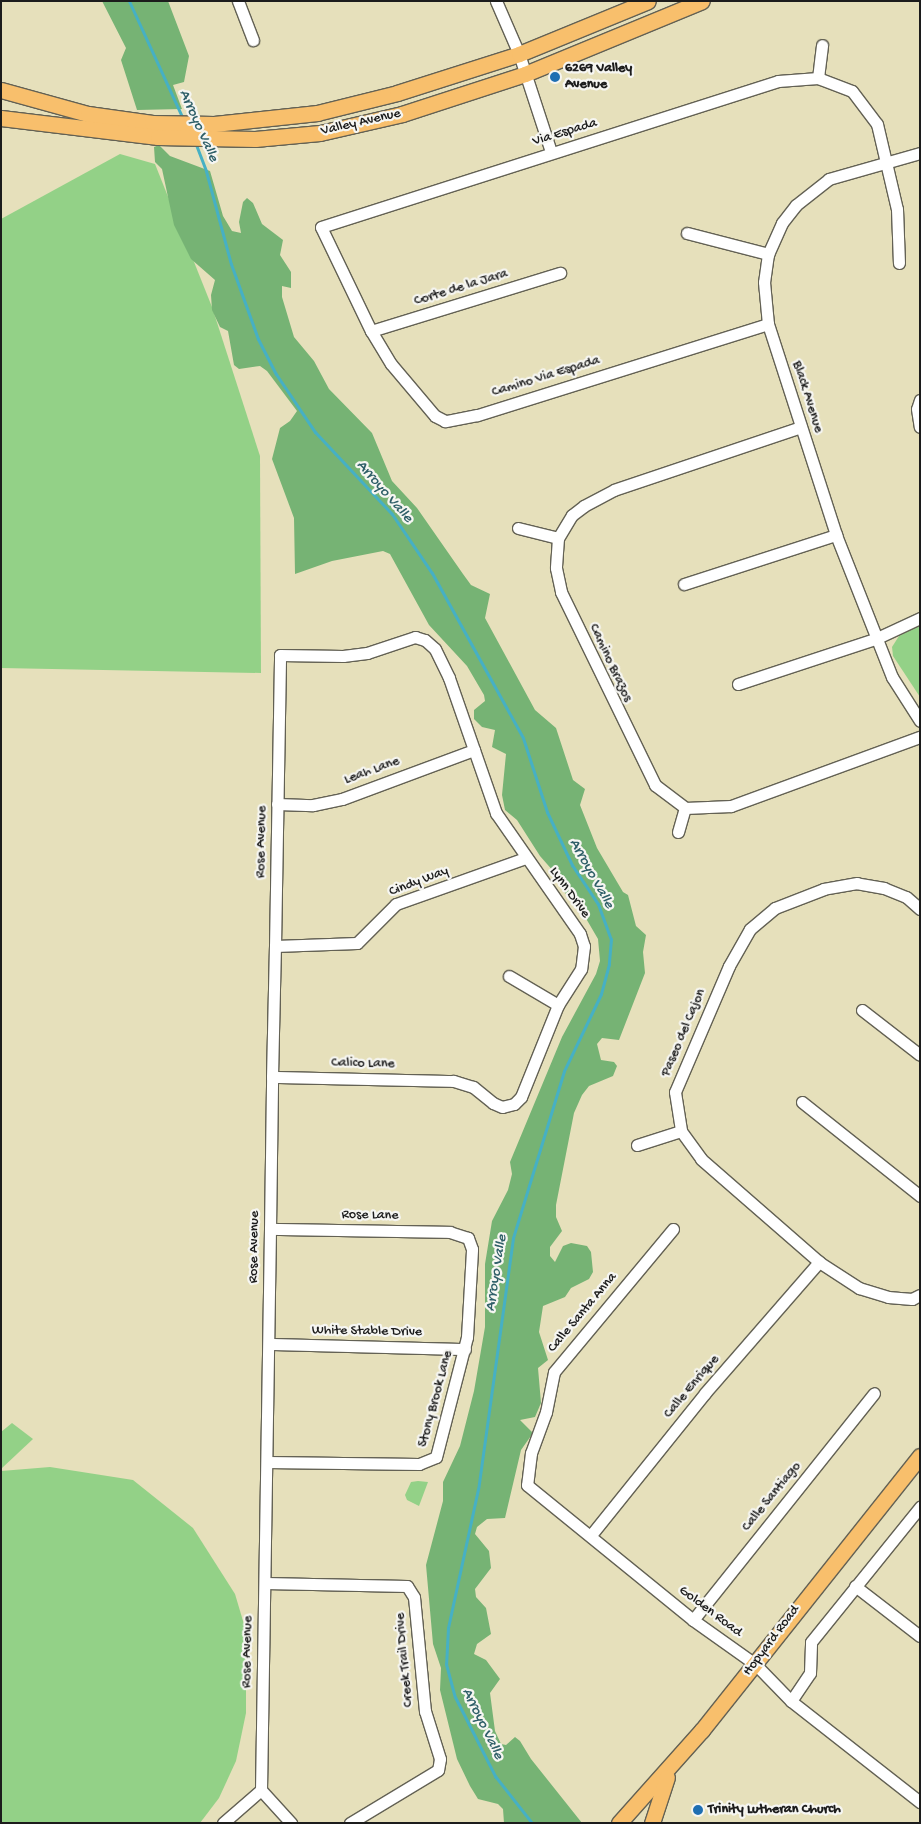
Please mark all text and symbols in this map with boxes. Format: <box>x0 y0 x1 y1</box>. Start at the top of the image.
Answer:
place label: 6269 Valley Avenue <box>565 61 632 94</box>
marker: 6269 Valley Avenue <box>549 71 561 83</box>
water label: Arroyo Valle <box>174 87 222 165</box>
street label: Valley Avenue <box>320 106 402 140</box>
street label: Via Espada <box>531 115 599 151</box>
street label: Corte de la Jara <box>412 266 510 310</box>
street label: Camino Via Espada <box>490 353 602 401</box>
street label: Black Avenue <box>788 359 826 435</box>
water label: Arroyo Valle <box>352 457 416 527</box>
street label: Camino Brazos <box>585 621 635 705</box>
street label: Leah Lane <box>342 753 402 789</box>
street label: Rose Avenue <box>253 806 271 878</box>
water label: Arroyo Valle <box>564 836 618 912</box>
street label: Cindy Way <box>387 863 451 901</box>
street label: Lynn Drive <box>545 864 593 922</box>
street label: Paseo del Cajon <box>658 987 710 1079</box>
street label: Calico Lane <box>331 1055 395 1073</box>
street label: Rose Lane <box>341 1207 399 1225</box>
street label: Rose Avenue <box>246 1211 264 1283</box>
water label: Arroyo Valle <box>482 1234 512 1312</box>
street label: Calle Santa Anna <box>545 1270 621 1356</box>
street label: White Stable Drive <box>312 1323 422 1341</box>
street label: Stony Brook Lane <box>415 1349 457 1449</box>
street label: Calle Enrique <box>661 1352 723 1422</box>
street label: Calle Santiago <box>739 1459 805 1535</box>
street label: Golden Road <box>675 1583 745 1641</box>
street label: Hopyard Road <box>740 1602 804 1680</box>
street label: Creek Trail Drive <box>393 1612 417 1708</box>
street label: Rose Avenue <box>239 1616 257 1688</box>
water label: Arroyo Valle <box>457 1685 507 1763</box>
place label: Trinity Lutheran Church <box>708 1802 841 1818</box>
marker: Trinity Lutheran Church <box>692 1804 704 1816</box>

